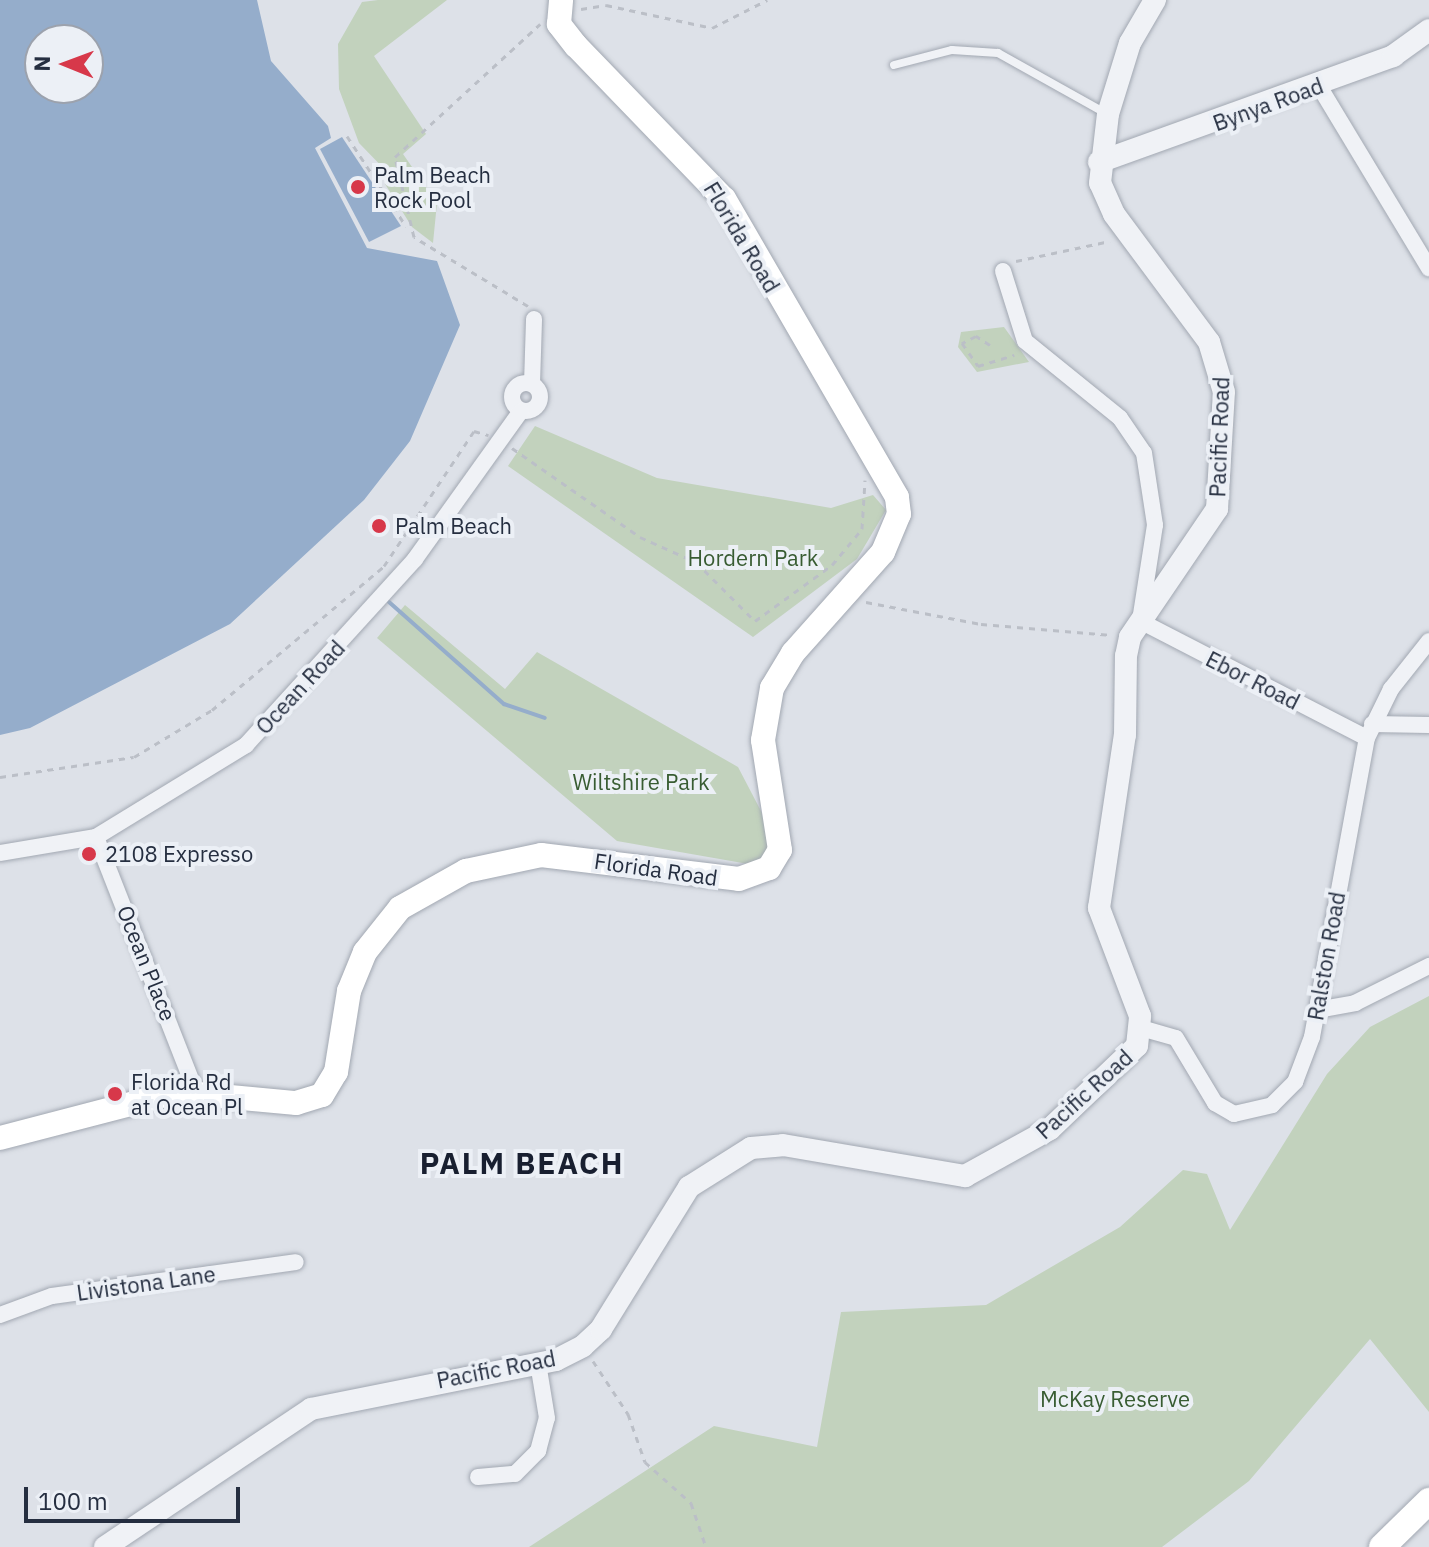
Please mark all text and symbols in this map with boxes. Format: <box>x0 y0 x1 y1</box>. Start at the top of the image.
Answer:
north arrow <box>24 24 104 104</box>
text: N <box>27 55 56 72</box>
street label: Bynya Road <box>1209 72 1327 136</box>
place label: Palm Beach Rock Pool <box>374 161 491 212</box>
street label: Florida Road <box>699 177 785 297</box>
marker: Palm Beach Rock Pool <box>349 178 367 196</box>
street label: Pacific Road <box>1204 376 1234 498</box>
place label: Palm Beach <box>395 513 512 539</box>
marker: Palm Beach <box>370 517 388 535</box>
park label: Hordern Park <box>688 545 818 571</box>
street label: Ocean Road <box>250 635 350 739</box>
street label: Ebor Road <box>1202 645 1304 715</box>
park label: Wiltshire Park <box>572 769 710 795</box>
place label: 2108 Expresso <box>105 841 253 867</box>
marker: 2108 Expresso <box>80 845 98 863</box>
street label: Florida Road <box>593 847 719 891</box>
street label: Ralston Road <box>1302 890 1350 1022</box>
street label: Ocean Place <box>112 901 182 1025</box>
street label: Pacific Road <box>1030 1044 1138 1144</box>
place label: Florida Rd at Ocean Pl <box>131 1068 243 1120</box>
marker: Florida Rd at Ocean Pl <box>106 1085 124 1103</box>
district label: PALM BEACH <box>420 1145 624 1181</box>
street label: Livistona Lane <box>75 1260 217 1306</box>
street label: Pacific Road <box>434 1345 558 1393</box>
park label: McKay Reserve <box>1040 1386 1190 1412</box>
scale bar <box>28 1471 244 1521</box>
text: 100 m <box>38 1485 108 1517</box>

